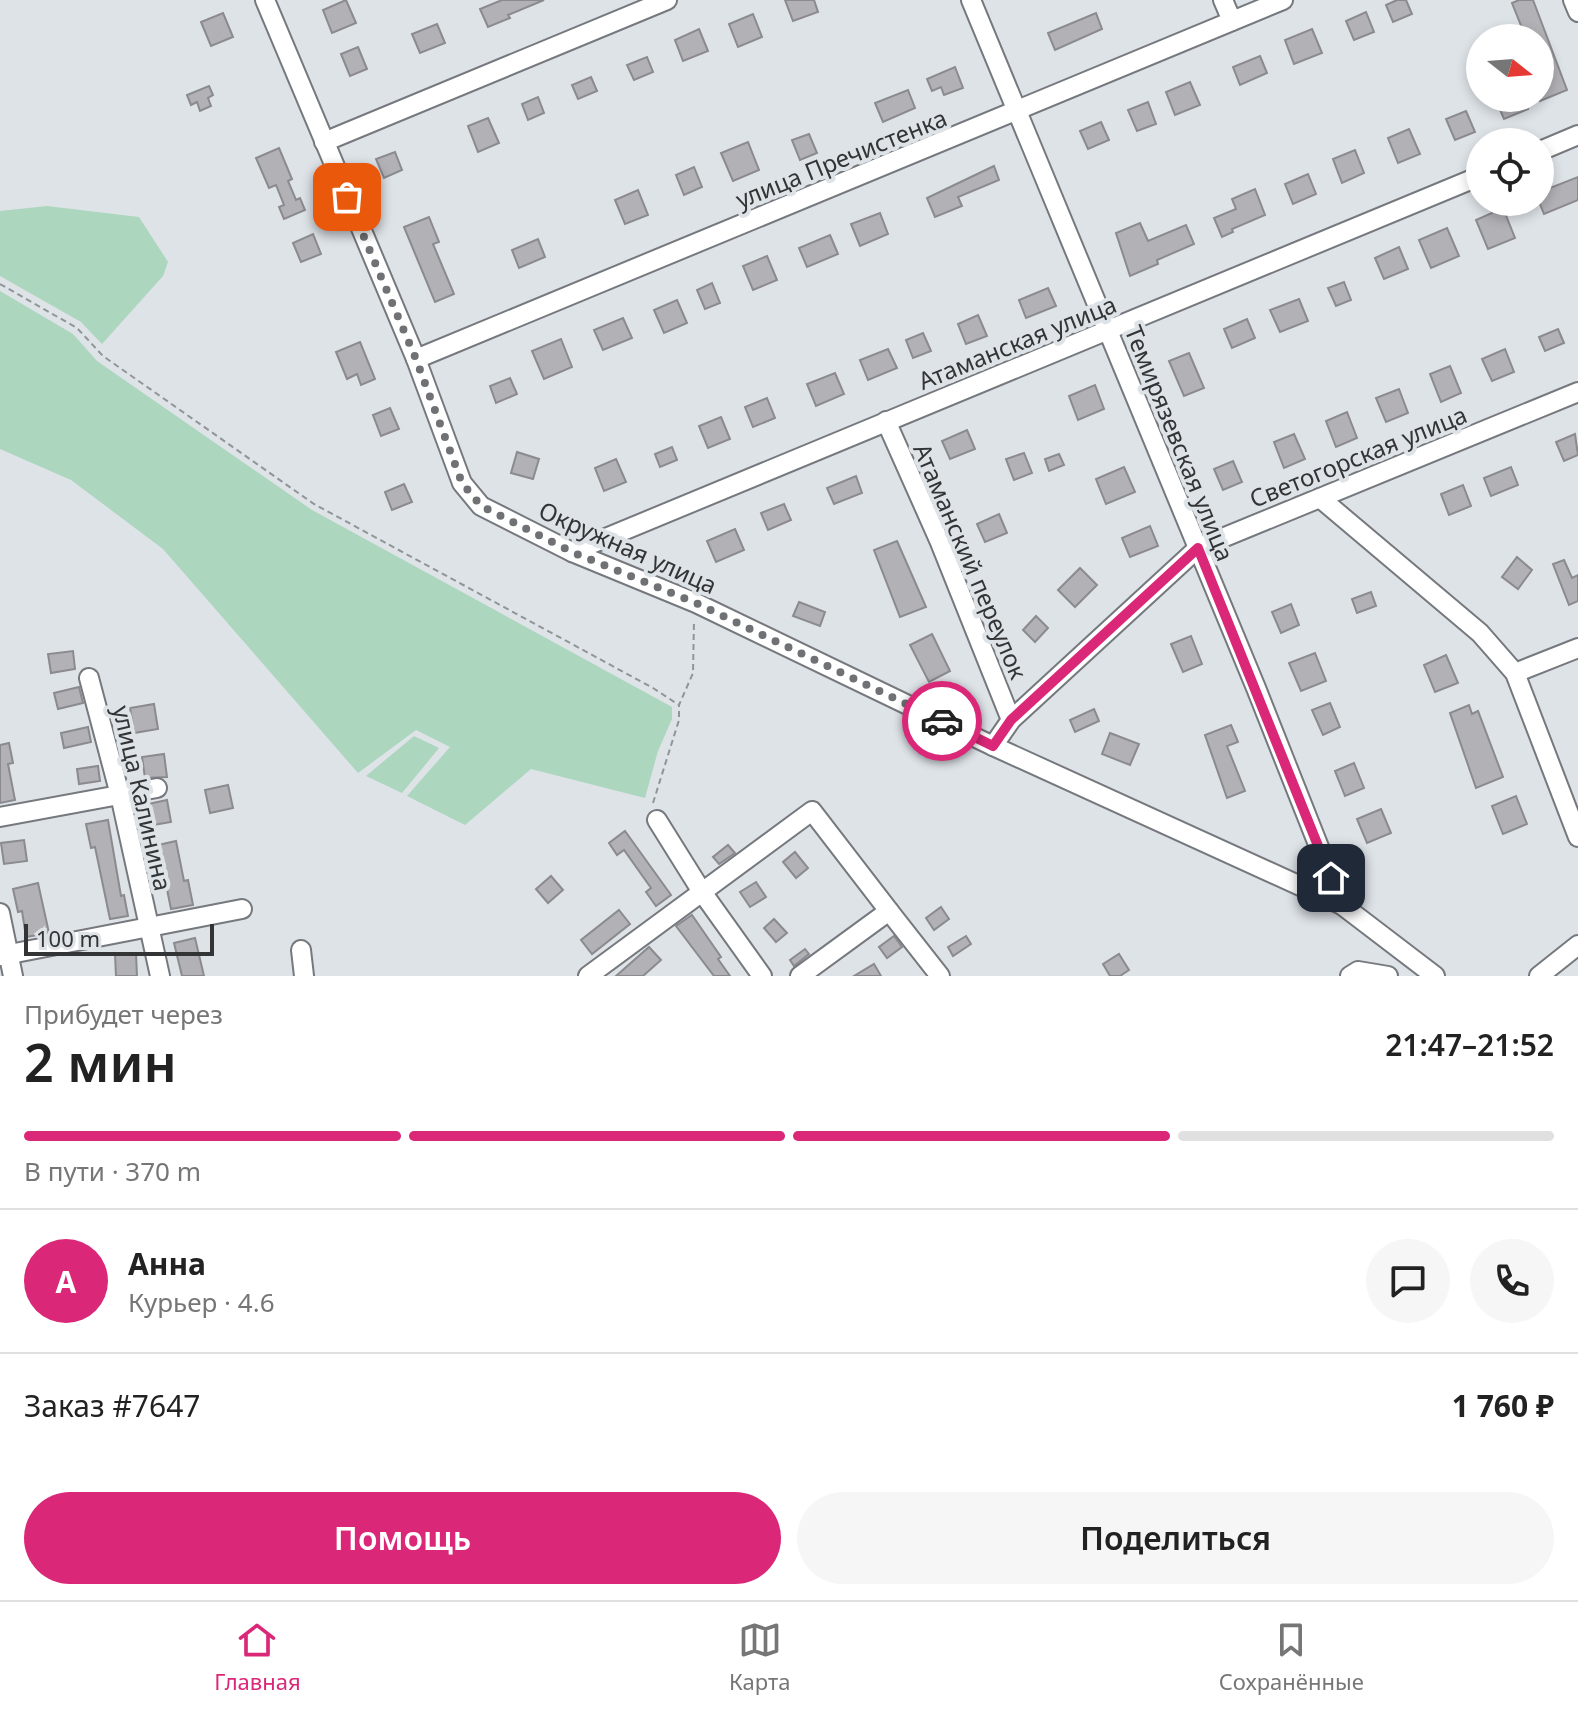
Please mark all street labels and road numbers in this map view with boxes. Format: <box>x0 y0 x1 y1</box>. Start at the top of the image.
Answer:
street label: улица Пречистенка <box>731 101 951 215</box>
street label: Атаманская улица <box>913 287 1121 397</box>
street label: Темирязевская улица <box>1118 320 1242 566</box>
street label: Светогорская улица <box>1244 397 1472 515</box>
street label: Атаманский переулок <box>906 438 1036 684</box>
street label: Окружная улица <box>534 493 722 601</box>
street label: улица Калинина <box>106 702 180 894</box>

